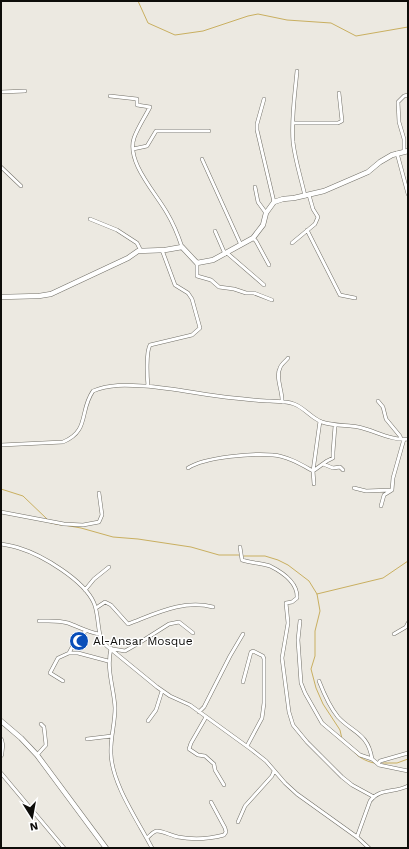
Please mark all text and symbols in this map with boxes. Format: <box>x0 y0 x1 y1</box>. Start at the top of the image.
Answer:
mosque icon: Al-Ansar Mosque <box>68 630 90 652</box>
place label: Al-Ansar Mosque <box>93 634 193 648</box>
north arrow <box>12 797 52 837</box>
text: N <box>29 819 39 833</box>

